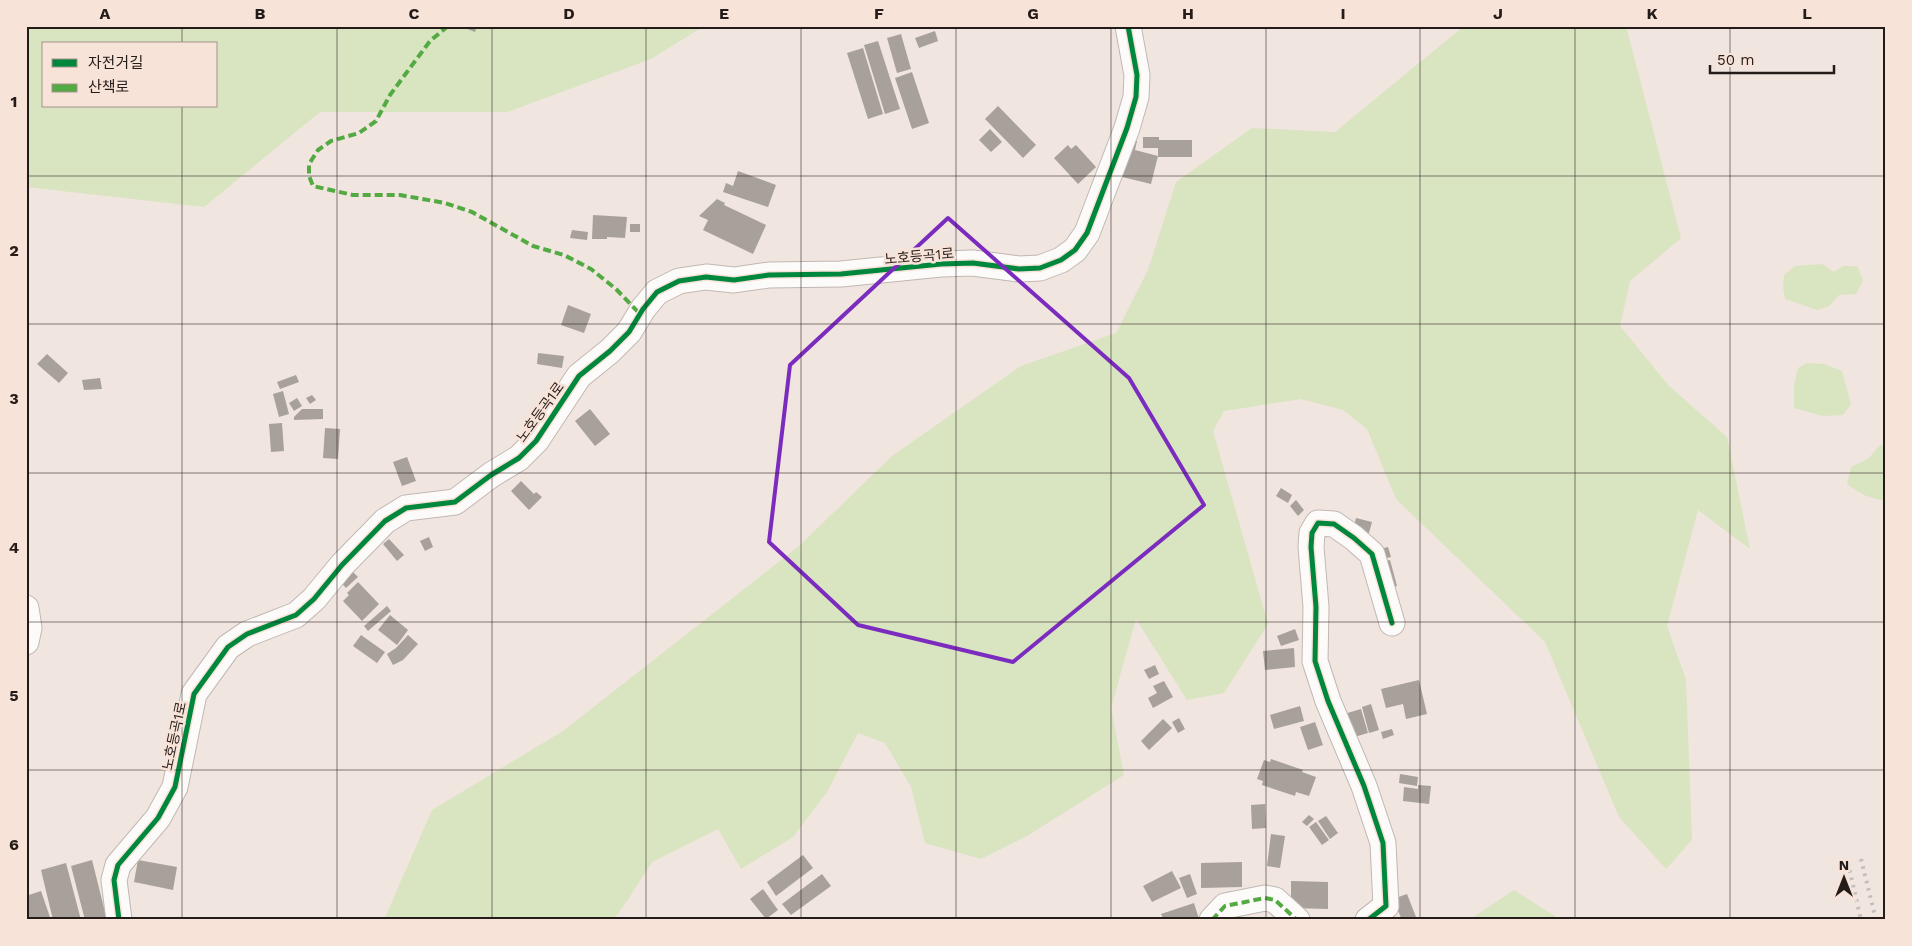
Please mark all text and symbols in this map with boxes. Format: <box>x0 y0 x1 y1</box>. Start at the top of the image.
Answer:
text: A <box>100 4 111 23</box>
text: B <box>255 4 266 23</box>
text: C <box>409 4 420 23</box>
text: D <box>563 4 575 23</box>
text: E <box>719 4 729 23</box>
text: F <box>874 4 884 23</box>
text: G <box>1027 4 1039 23</box>
text: H <box>1182 4 1194 23</box>
text: I <box>1340 4 1346 23</box>
text: J <box>1493 4 1503 23</box>
text: K <box>1646 4 1658 23</box>
text: L <box>1802 4 1812 23</box>
legend <box>42 42 218 108</box>
scale bar <box>1710 42 1833 74</box>
text: 50 m <box>1717 51 1754 69</box>
text: 자전거길 <box>88 54 143 72</box>
text: 산책로 <box>88 78 129 96</box>
text: 1 <box>11 92 17 111</box>
text: 2 <box>9 241 19 260</box>
street label: 노호등곡1로 <box>883 245 955 267</box>
street label: 노호등곡1로 <box>513 379 567 445</box>
text: 3 <box>9 389 19 408</box>
text: 4 <box>9 538 19 557</box>
text: 5 <box>9 686 19 705</box>
street label: 노호등곡1로 <box>159 700 189 772</box>
text: 6 <box>9 835 19 854</box>
north arrow <box>1820 854 1870 904</box>
text: N <box>1839 857 1849 873</box>

